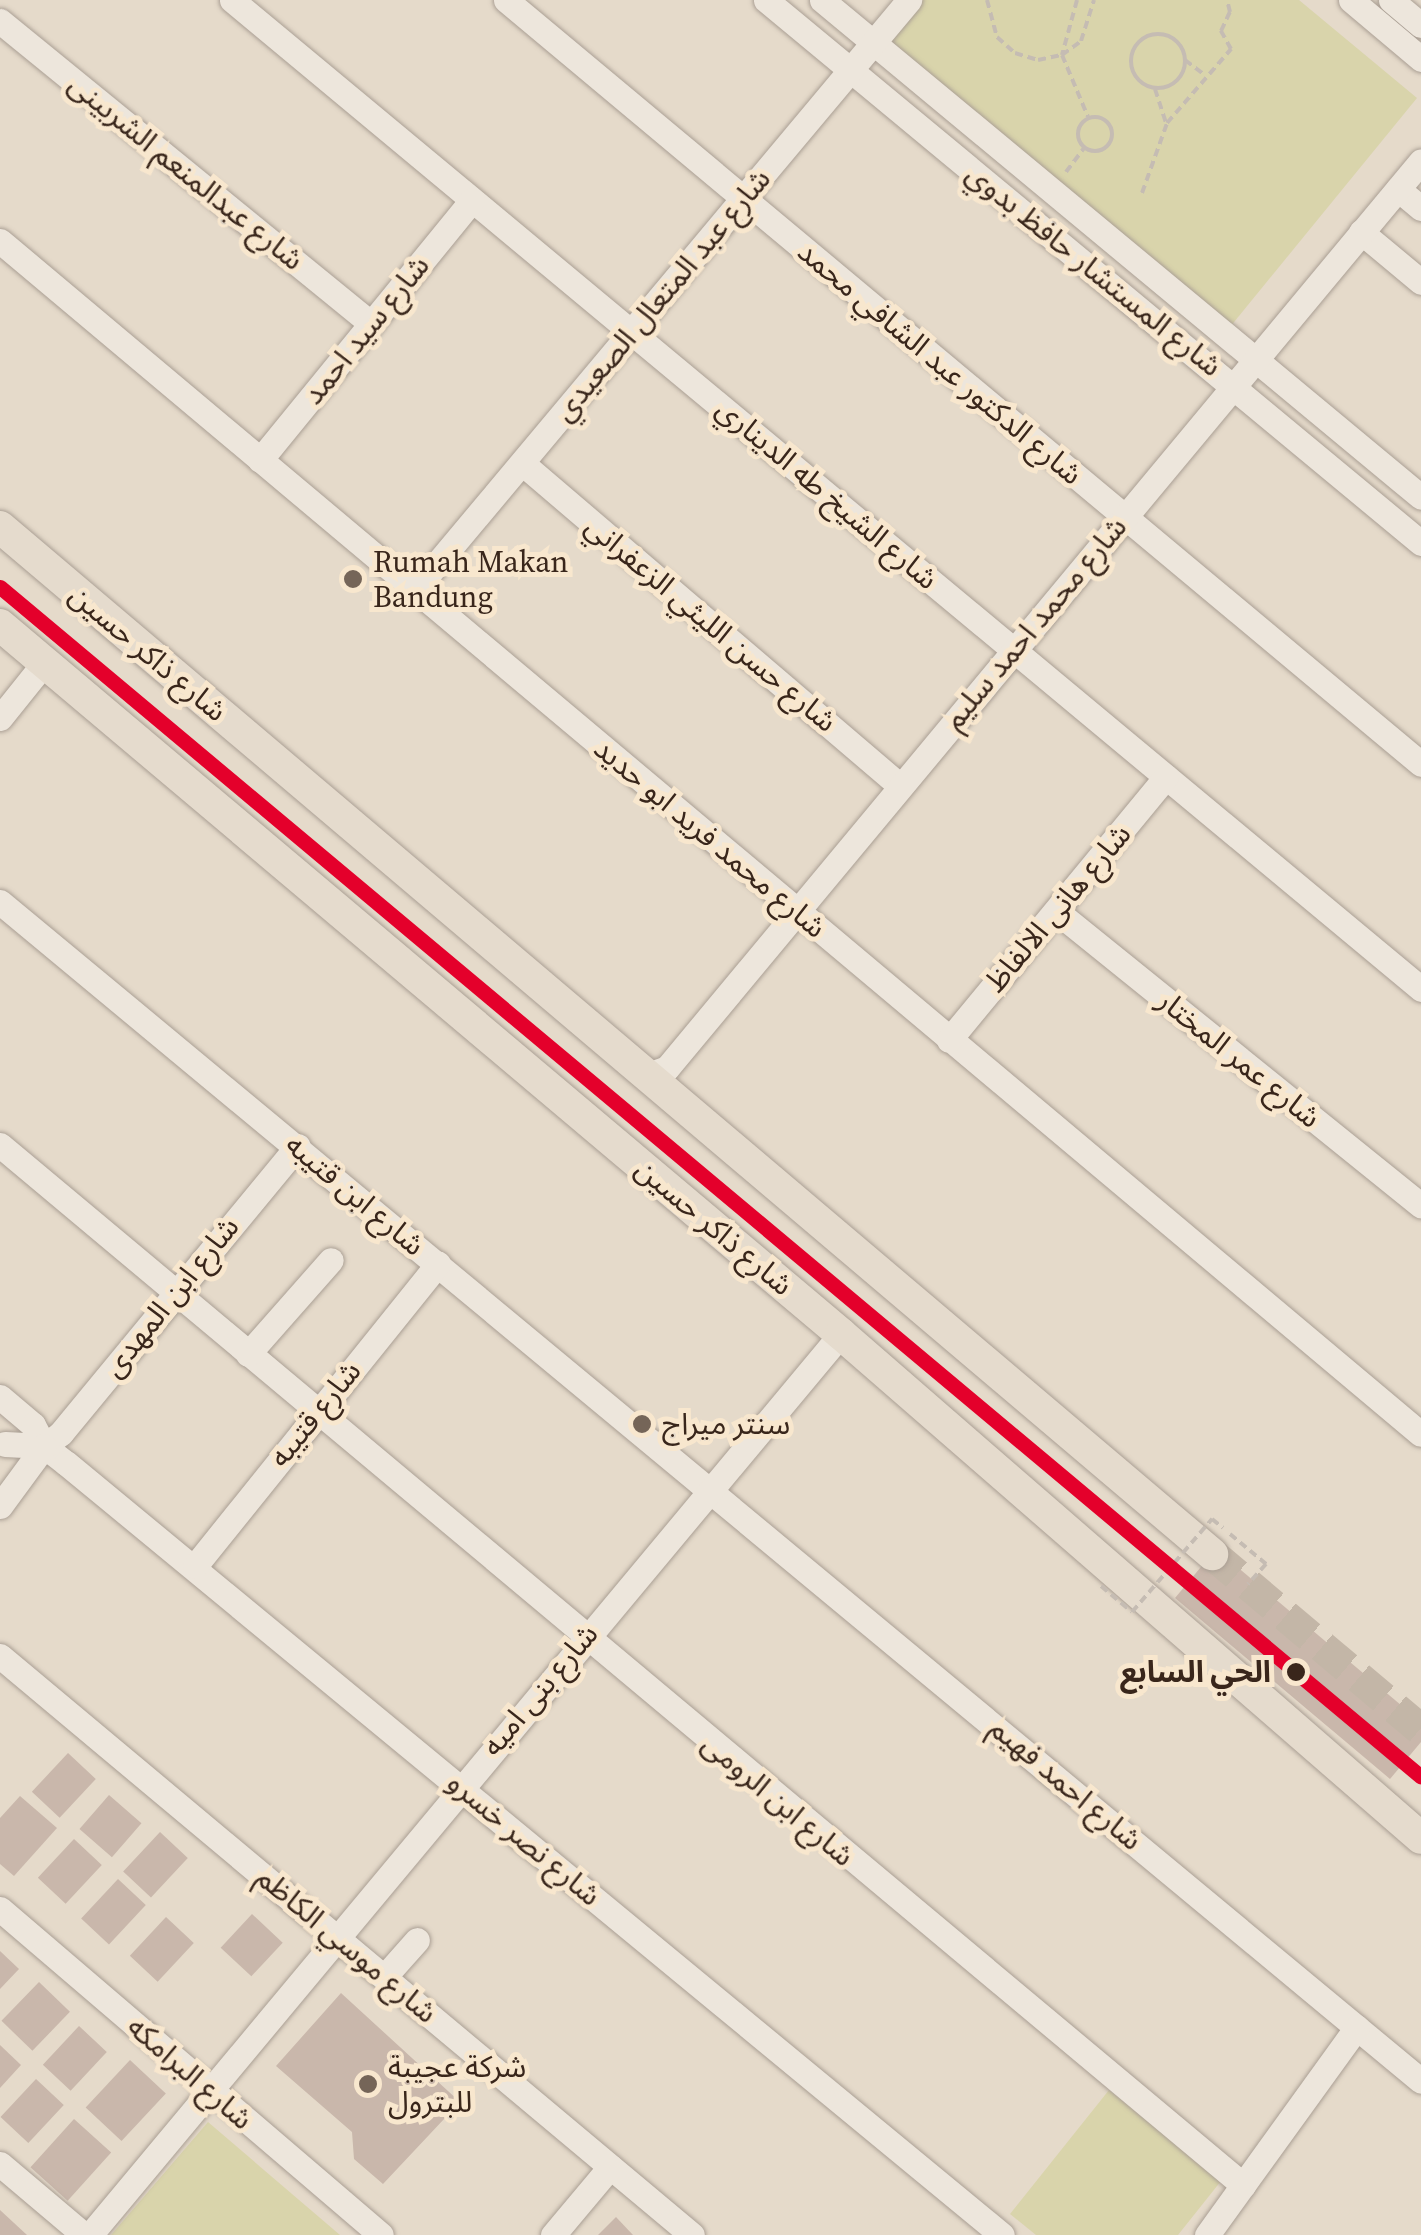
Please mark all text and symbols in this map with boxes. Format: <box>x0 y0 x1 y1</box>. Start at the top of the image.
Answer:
street label: شارع عبدالمنعم الشربينى <box>61 66 311 278</box>
street label: شارع المستشار حافظ بدوي <box>959 156 1229 384</box>
street label: شارع عبد المتعال الصعيدي <box>546 161 778 429</box>
street label: شارع الدكتور عبد الشافي محمد <box>790 233 1090 493</box>
street label: شارع سيد احمد <box>295 248 437 412</box>
street label: شارع الشيخ طه الديناري <box>709 391 945 597</box>
street label: شارع حسن الليثي الزعفراني <box>578 508 844 740</box>
street label: شارع محمد احمد سليم <box>936 509 1134 737</box>
place label: Rumah Makan Bandung <box>373 544 568 614</box>
marker: Rumah Makan Bandung <box>342 568 364 590</box>
street label: شارع ذاكر حسين <box>62 577 234 729</box>
street label: شارع محمد فريد ابو حديد <box>587 730 833 946</box>
street label: شارع هانى الالفاظ <box>977 817 1139 999</box>
street label: شارع عمر المختار <box>1150 982 1328 1136</box>
street label: شارع ابن قتيبه <box>278 1127 432 1263</box>
street label: شارع ذاكر حسين <box>628 1151 800 1303</box>
street label: شارع ابن المهدى <box>95 1210 247 1384</box>
street label: شارع قتيبه <box>261 1354 369 1474</box>
place label: سنتر ميراج <box>662 1406 790 1442</box>
marker: سنتر ميراج <box>631 1413 653 1435</box>
street label: شارع بنى اميه <box>474 1617 606 1763</box>
place label: الحي السابع <box>1120 1654 1271 1690</box>
marker: الحي السابع <box>1280 1656 1312 1688</box>
street label: شارع احمد فهيم <box>983 1710 1149 1858</box>
street label: شارع ابن الرومى <box>695 1726 861 1874</box>
street label: شارع نصر خسرو <box>440 1764 608 1914</box>
street label: شارع موسي الكاظم <box>250 1859 444 2031</box>
street label: شارع البرامكه <box>120 2009 260 2137</box>
place label: شركة عجيبة للبترول <box>388 2049 526 2120</box>
marker: شركة عجيبة للبترول <box>357 2073 379 2095</box>

